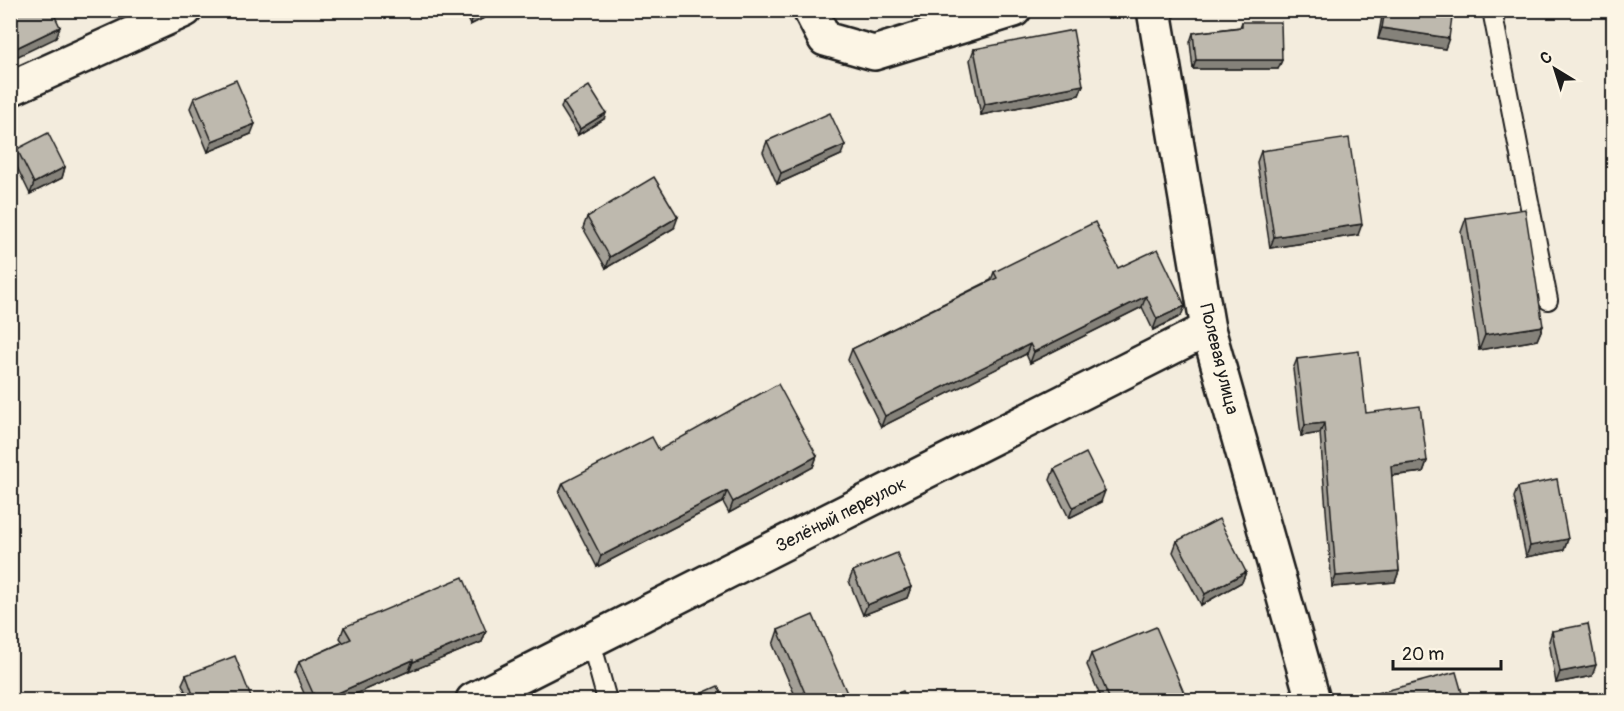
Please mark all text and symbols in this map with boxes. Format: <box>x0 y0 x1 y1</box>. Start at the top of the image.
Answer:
north arrow <box>1525 39 1585 99</box>
text: С <box>1536 47 1557 69</box>
street label: Полевая улица <box>1194 301 1244 417</box>
street label: Зелёный переулок <box>772 472 910 558</box>
scale bar <box>1393 633 1501 671</box>
text: 20 m <box>1402 643 1444 666</box>

